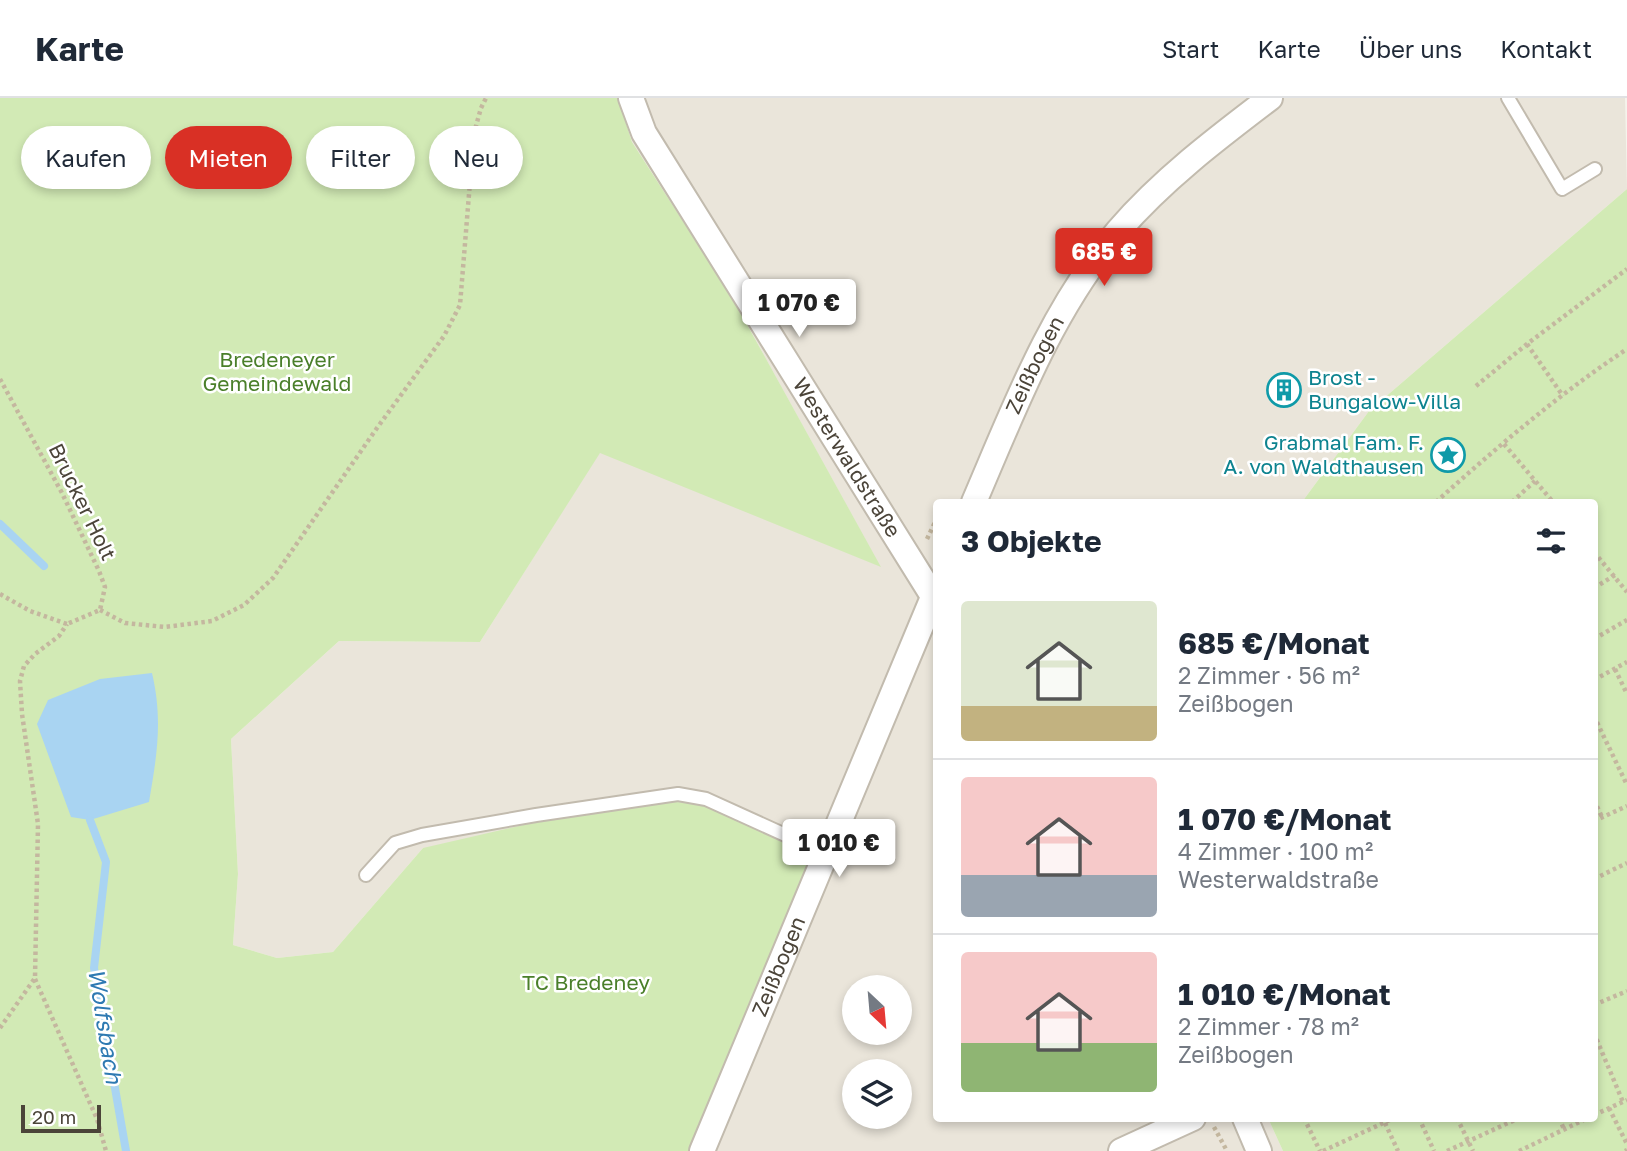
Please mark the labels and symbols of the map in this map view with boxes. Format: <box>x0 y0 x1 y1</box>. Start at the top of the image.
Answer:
pin: 685 € <box>1055 228 1153 288</box>
pin: 1 070 € <box>734 280 864 339</box>
street label: Zeißbogen <box>999 311 1069 418</box>
park label: Bredeneyer Gemeindewald <box>202 346 352 396</box>
place label: Brost - Bungalow-Villa <box>1308 364 1461 414</box>
building icon: Brost - Bungalow-Villa <box>1265 371 1303 409</box>
street label: Westerwaldstraße <box>788 372 907 542</box>
place label: Grabmal Fam. F. A. von Waldthausen <box>1223 429 1424 479</box>
place icon: Grabmal Fam. F. A. von Waldthausen <box>1429 436 1467 474</box>
street label: Brucker Holt <box>43 439 122 564</box>
pin: 1 010 € <box>774 820 904 879</box>
street label: Zeißbogen <box>746 912 810 1020</box>
water label: Wolfsbach <box>83 966 129 1086</box>
park label: TC Bredeney <box>522 969 650 995</box>
north arrow <box>842 975 912 1045</box>
scale bar <box>21 1102 102 1134</box>

